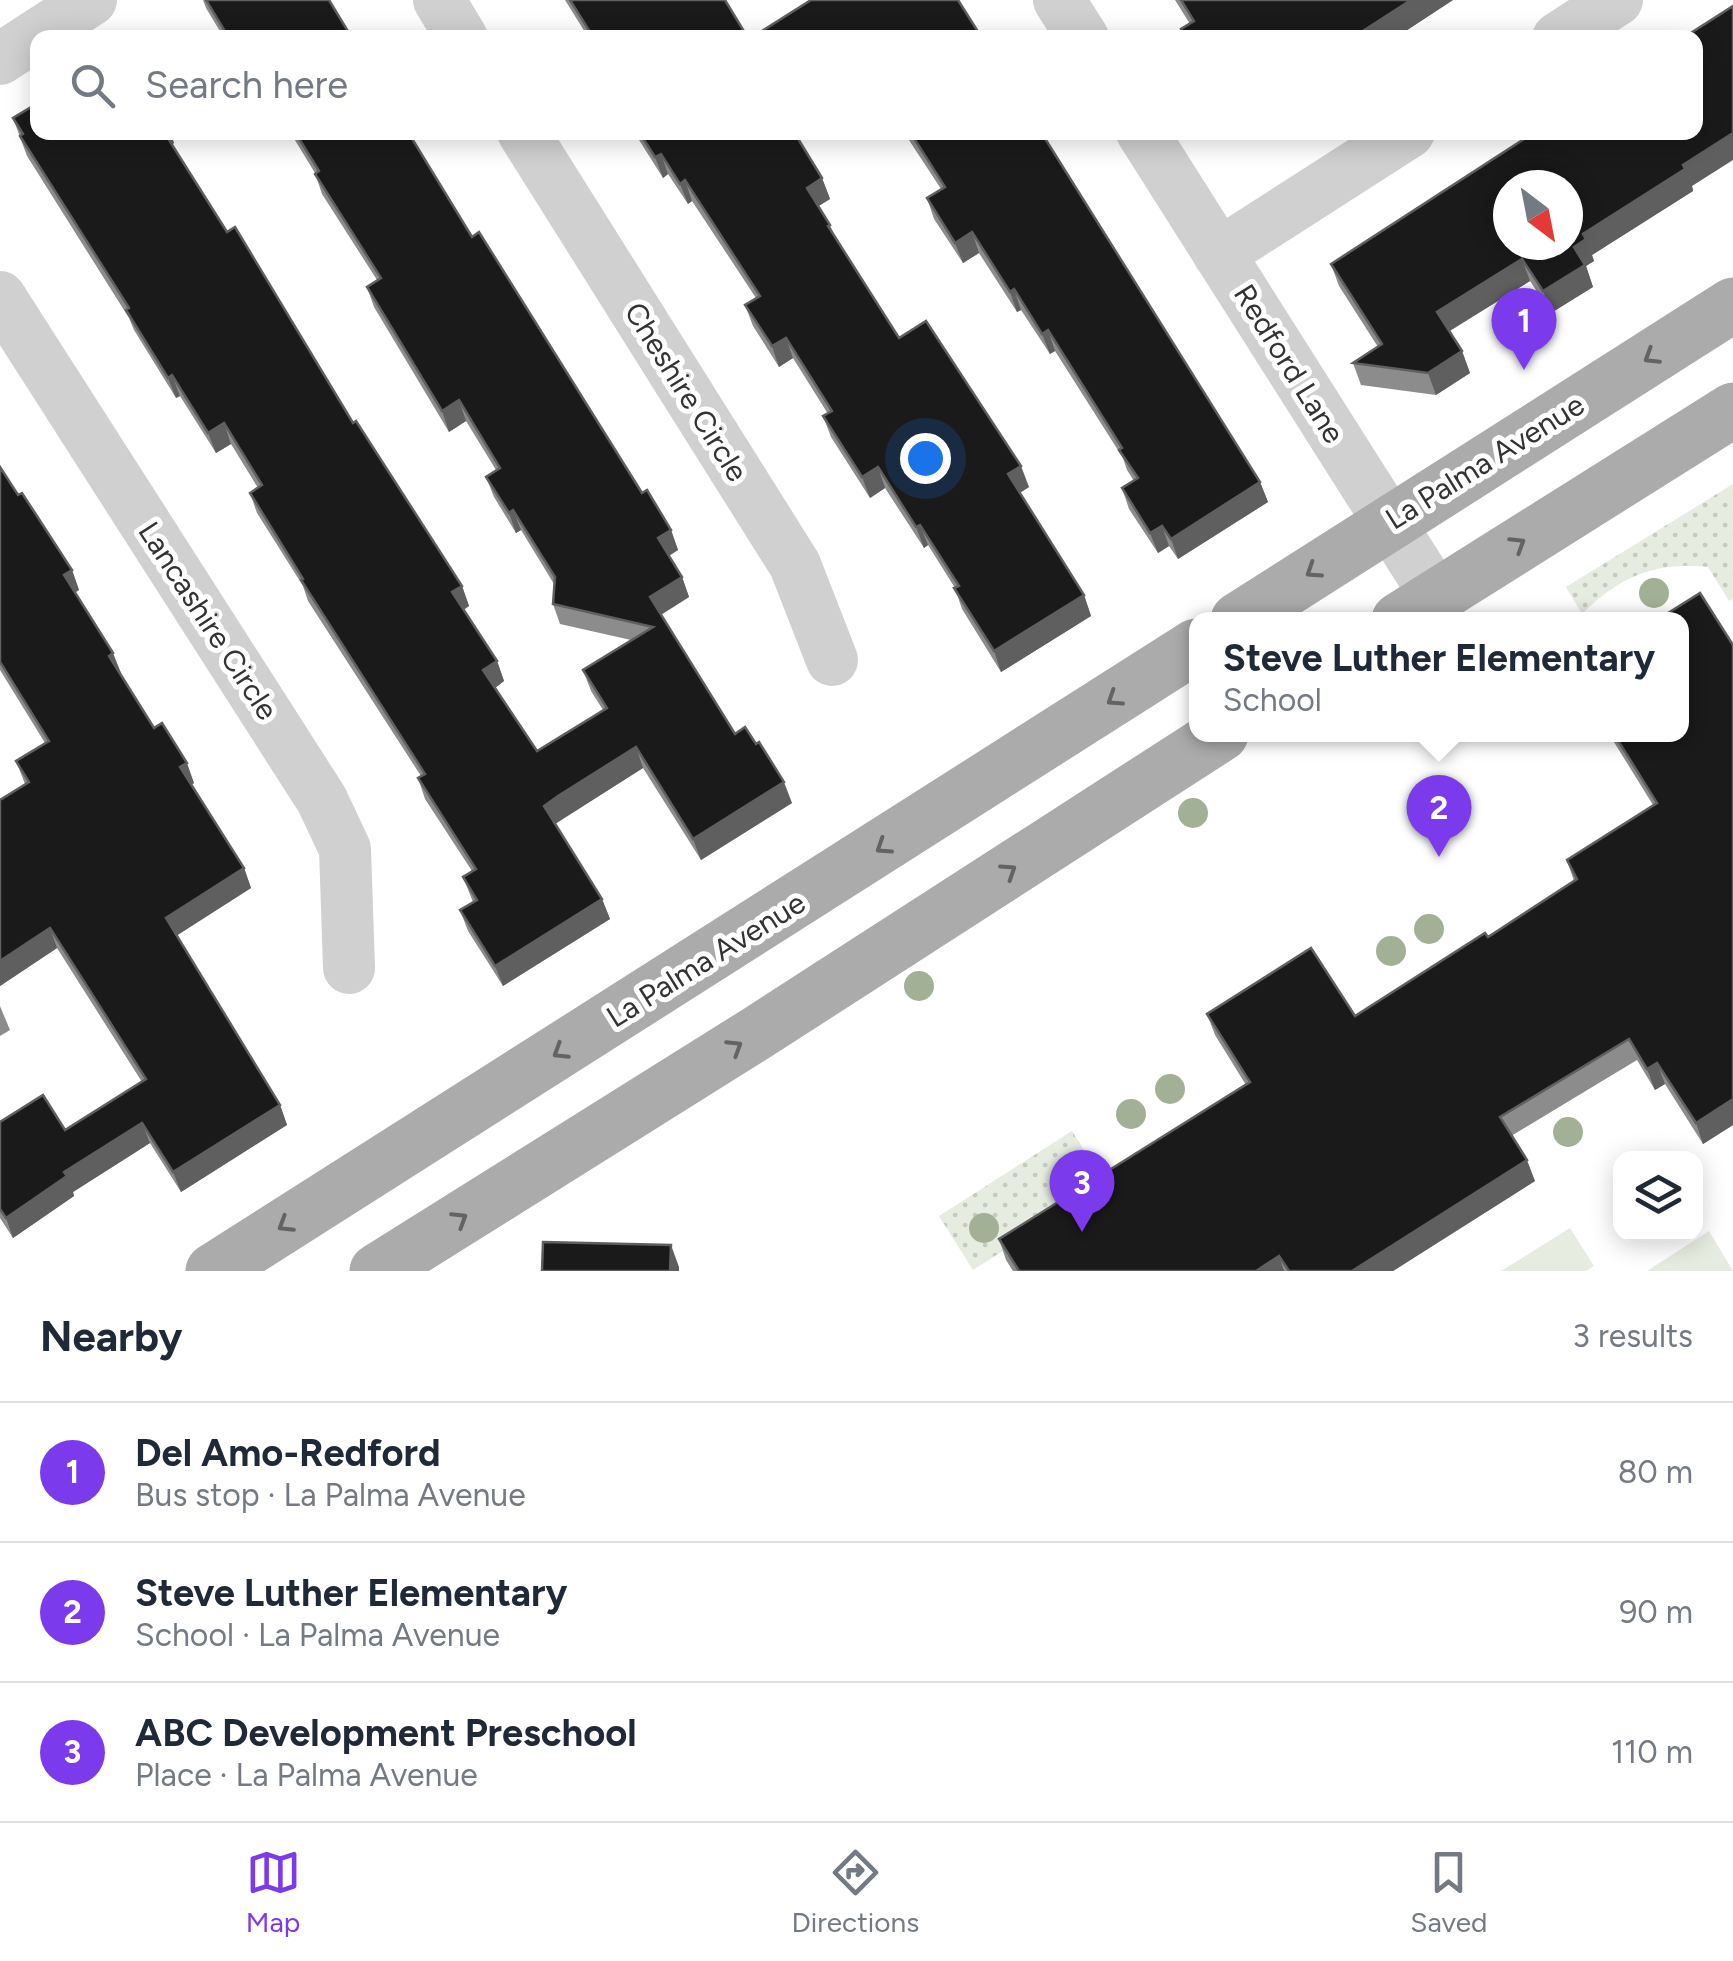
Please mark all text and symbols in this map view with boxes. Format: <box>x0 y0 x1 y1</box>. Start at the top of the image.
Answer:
search box <box>30 30 1703 140</box>
icon: search <box>65 58 120 113</box>
text: Search here <box>145 62 348 108</box>
north arrow <box>1493 170 1583 260</box>
street label: Redford Lane <box>1226 277 1353 450</box>
pin: 1 <box>1492 288 1556 370</box>
street label: Cheshire Circle <box>617 295 756 488</box>
one-way arrow <box>1643 344 1661 363</box>
street label: La Palma Avenue <box>1379 386 1591 537</box>
your location <box>900 433 951 484</box>
street label: Lancashire Circle <box>131 515 286 727</box>
one-way arrow <box>1508 538 1526 557</box>
one-way arrow <box>1306 559 1324 578</box>
popup <box>1189 612 1689 742</box>
text: Steve Luther Elementary <box>1223 635 1655 681</box>
text: School <box>1223 681 1322 719</box>
one-way arrow <box>1107 686 1125 705</box>
pin: 2 <box>1406 774 1472 857</box>
one-way arrow <box>875 834 893 853</box>
one-way arrow <box>998 864 1016 883</box>
street label: La Palma Avenue <box>600 884 812 1035</box>
one-way arrow <box>553 1039 571 1058</box>
one-way arrow <box>725 1040 743 1059</box>
pin: 3 <box>1050 1150 1114 1232</box>
map controls <box>1613 1151 1703 1241</box>
button: layers <box>1613 1151 1703 1241</box>
one-way arrow <box>278 1213 296 1232</box>
one-way arrow <box>449 1213 467 1232</box>
text: Nearby <box>40 1311 182 1362</box>
text: 3 results <box>1573 1317 1693 1355</box>
text: Del Amo-Redford <box>135 1430 441 1476</box>
text: 1 <box>66 1453 79 1491</box>
text: 80 m <box>1618 1453 1693 1491</box>
text: Bus stop · La Palma Avenue <box>135 1476 526 1514</box>
text: Steve Luther Elementary <box>135 1570 567 1616</box>
text: 2 <box>63 1593 82 1631</box>
text: 90 m <box>1619 1593 1693 1631</box>
text: School · La Palma Avenue <box>135 1616 500 1654</box>
text: ABC Development Preschool <box>135 1710 637 1756</box>
text: 3 <box>64 1733 81 1771</box>
text: 110 m <box>1611 1733 1693 1771</box>
text: Place · La Palma Avenue <box>135 1756 478 1794</box>
tab: Map <box>246 1845 301 1939</box>
tab: Directions <box>792 1845 919 1939</box>
tab: Saved <box>1410 1845 1487 1939</box>

